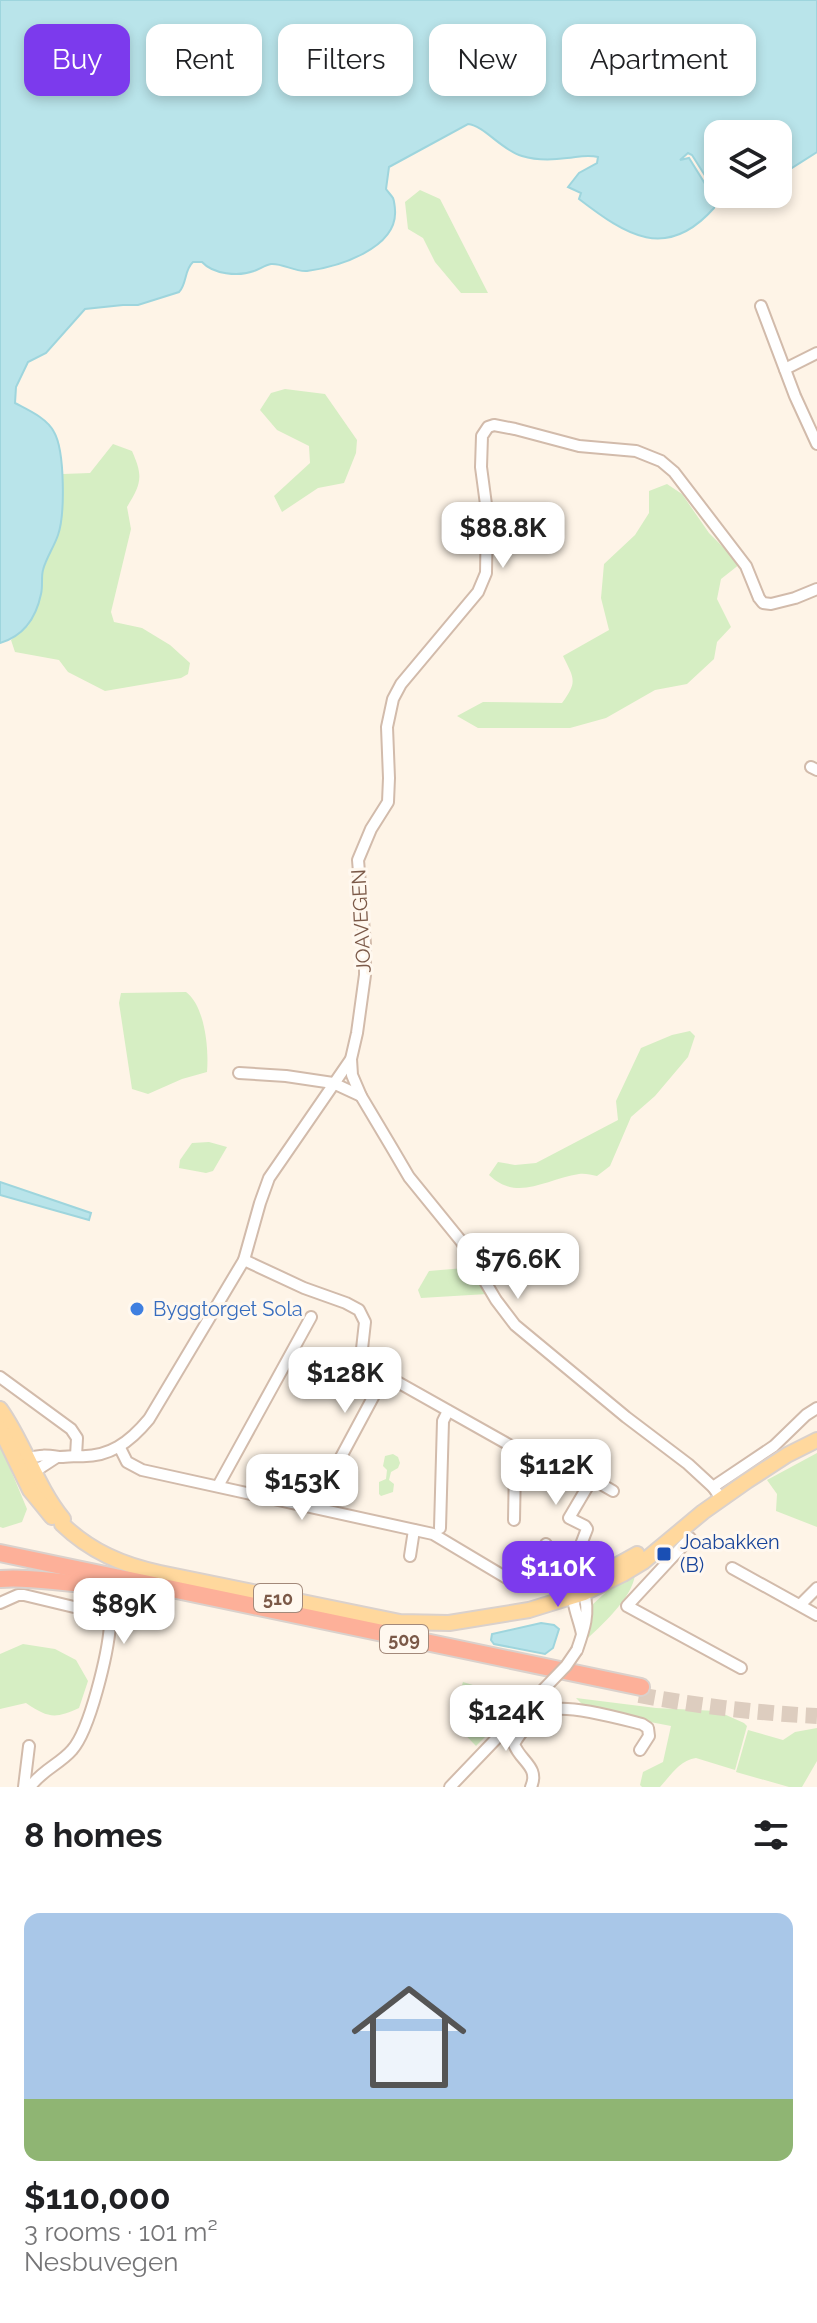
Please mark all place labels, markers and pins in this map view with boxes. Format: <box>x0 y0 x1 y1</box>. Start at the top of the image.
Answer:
pin: $88.8K <box>438 502 568 570</box>
pin: $76.6K <box>453 1233 583 1301</box>
place label: Byggtorget Sola <box>153 1297 303 1321</box>
marker: Byggtorget Sola <box>128 1300 146 1318</box>
pin: $128K <box>289 1347 401 1415</box>
pin: $112K <box>500 1439 612 1507</box>
pin: $153K <box>246 1454 358 1522</box>
place label: Joabakken (B) <box>680 1530 780 1577</box>
pin: $110K <box>502 1541 614 1609</box>
marker: Joabakken (B) <box>655 1545 673 1563</box>
pin: $89K <box>77 1578 171 1646</box>
pin: $124K <box>450 1685 562 1753</box>

